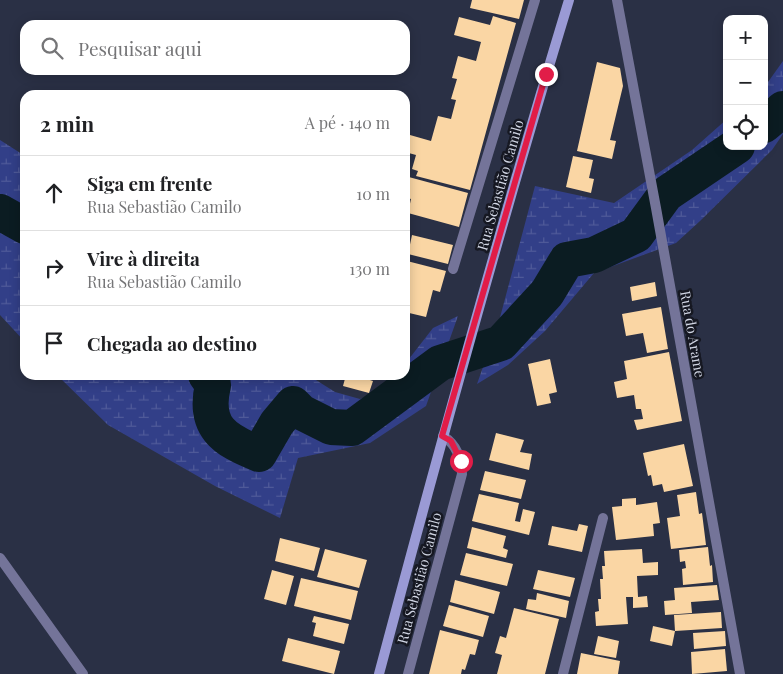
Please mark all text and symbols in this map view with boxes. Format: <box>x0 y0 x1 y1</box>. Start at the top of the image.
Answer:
map controls <box>723 15 768 150</box>
button: + <box>723 15 768 60</box>
search box <box>20 20 410 75</box>
icon: search <box>38 34 66 62</box>
text: Pesquisar aqui <box>78 35 202 61</box>
button: − <box>723 60 768 105</box>
route end <box>535 63 558 86</box>
button: locate <box>723 105 768 150</box>
text: 2 min <box>40 109 94 137</box>
text: A pé · 140 m <box>305 112 390 133</box>
street label: Rua Sebastião Camilo <box>472 117 528 253</box>
text: Siga em frente <box>87 170 212 196</box>
icon: ahead <box>40 179 68 207</box>
text: 10 m <box>356 183 390 204</box>
text: Rua Sebastião Camilo <box>87 196 241 217</box>
text: Vire à direita <box>87 245 200 271</box>
icon: right <box>40 254 68 282</box>
text: 130 m <box>349 258 390 279</box>
text: Rua Sebastião Camilo <box>87 271 241 292</box>
street label: Rua do Arame <box>676 289 710 379</box>
icon: arrive <box>40 329 68 357</box>
text: Chegada ao destino <box>87 330 257 356</box>
route start <box>450 450 473 473</box>
street label: Rua Sebastião Camilo <box>392 510 446 646</box>

